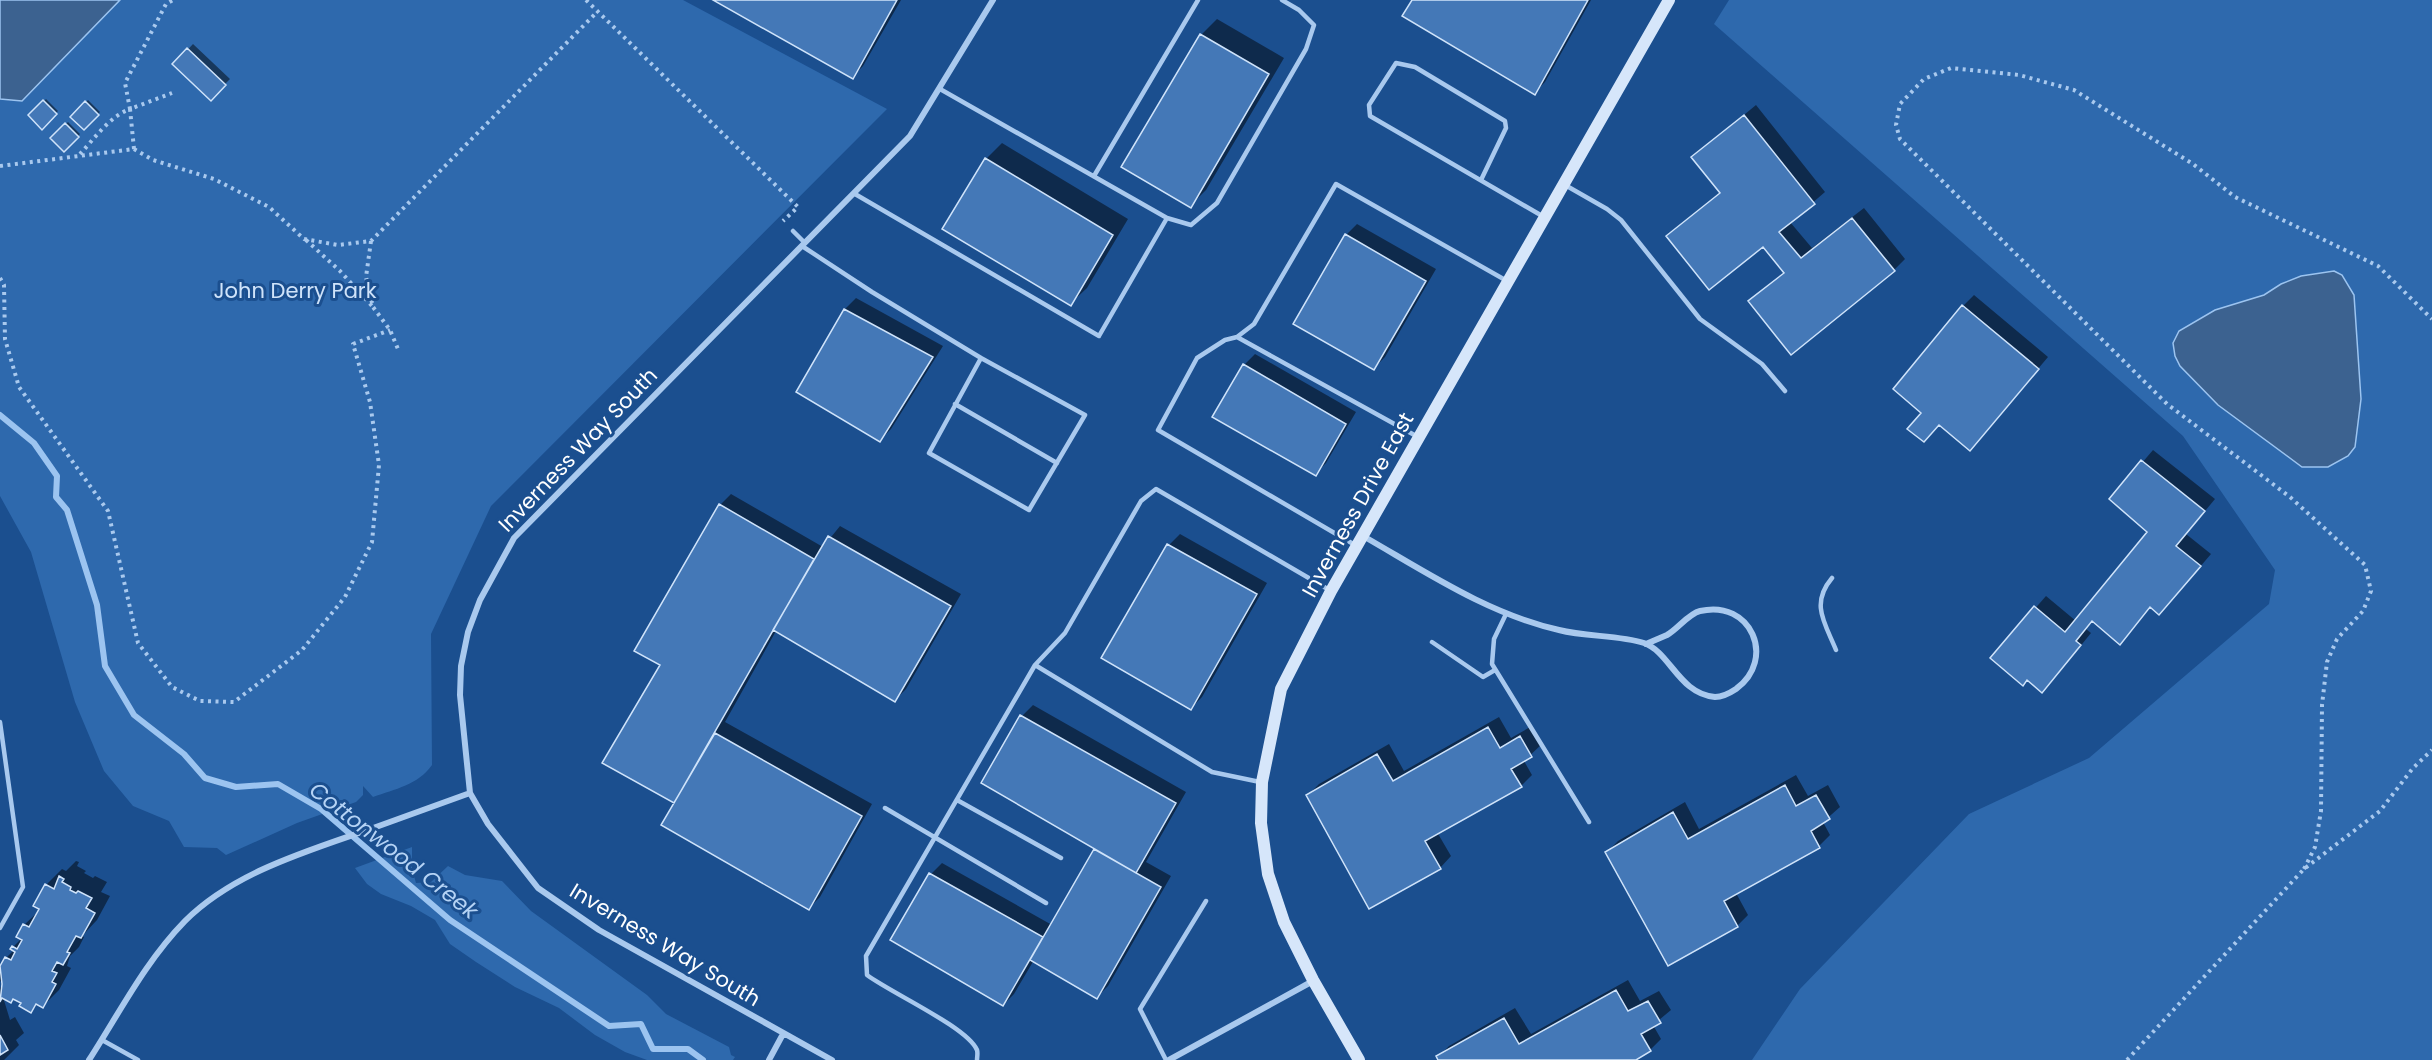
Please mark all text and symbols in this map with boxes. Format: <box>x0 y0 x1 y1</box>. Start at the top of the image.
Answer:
park label: John Derry Park <box>213 276 377 305</box>
street label: Inverness Way South <box>492 361 664 538</box>
street label: Inverness Drive East <box>1295 407 1420 602</box>
water label: Cottonwood Creek <box>303 775 486 927</box>
street label: Inverness Way South <box>565 876 766 1013</box>

